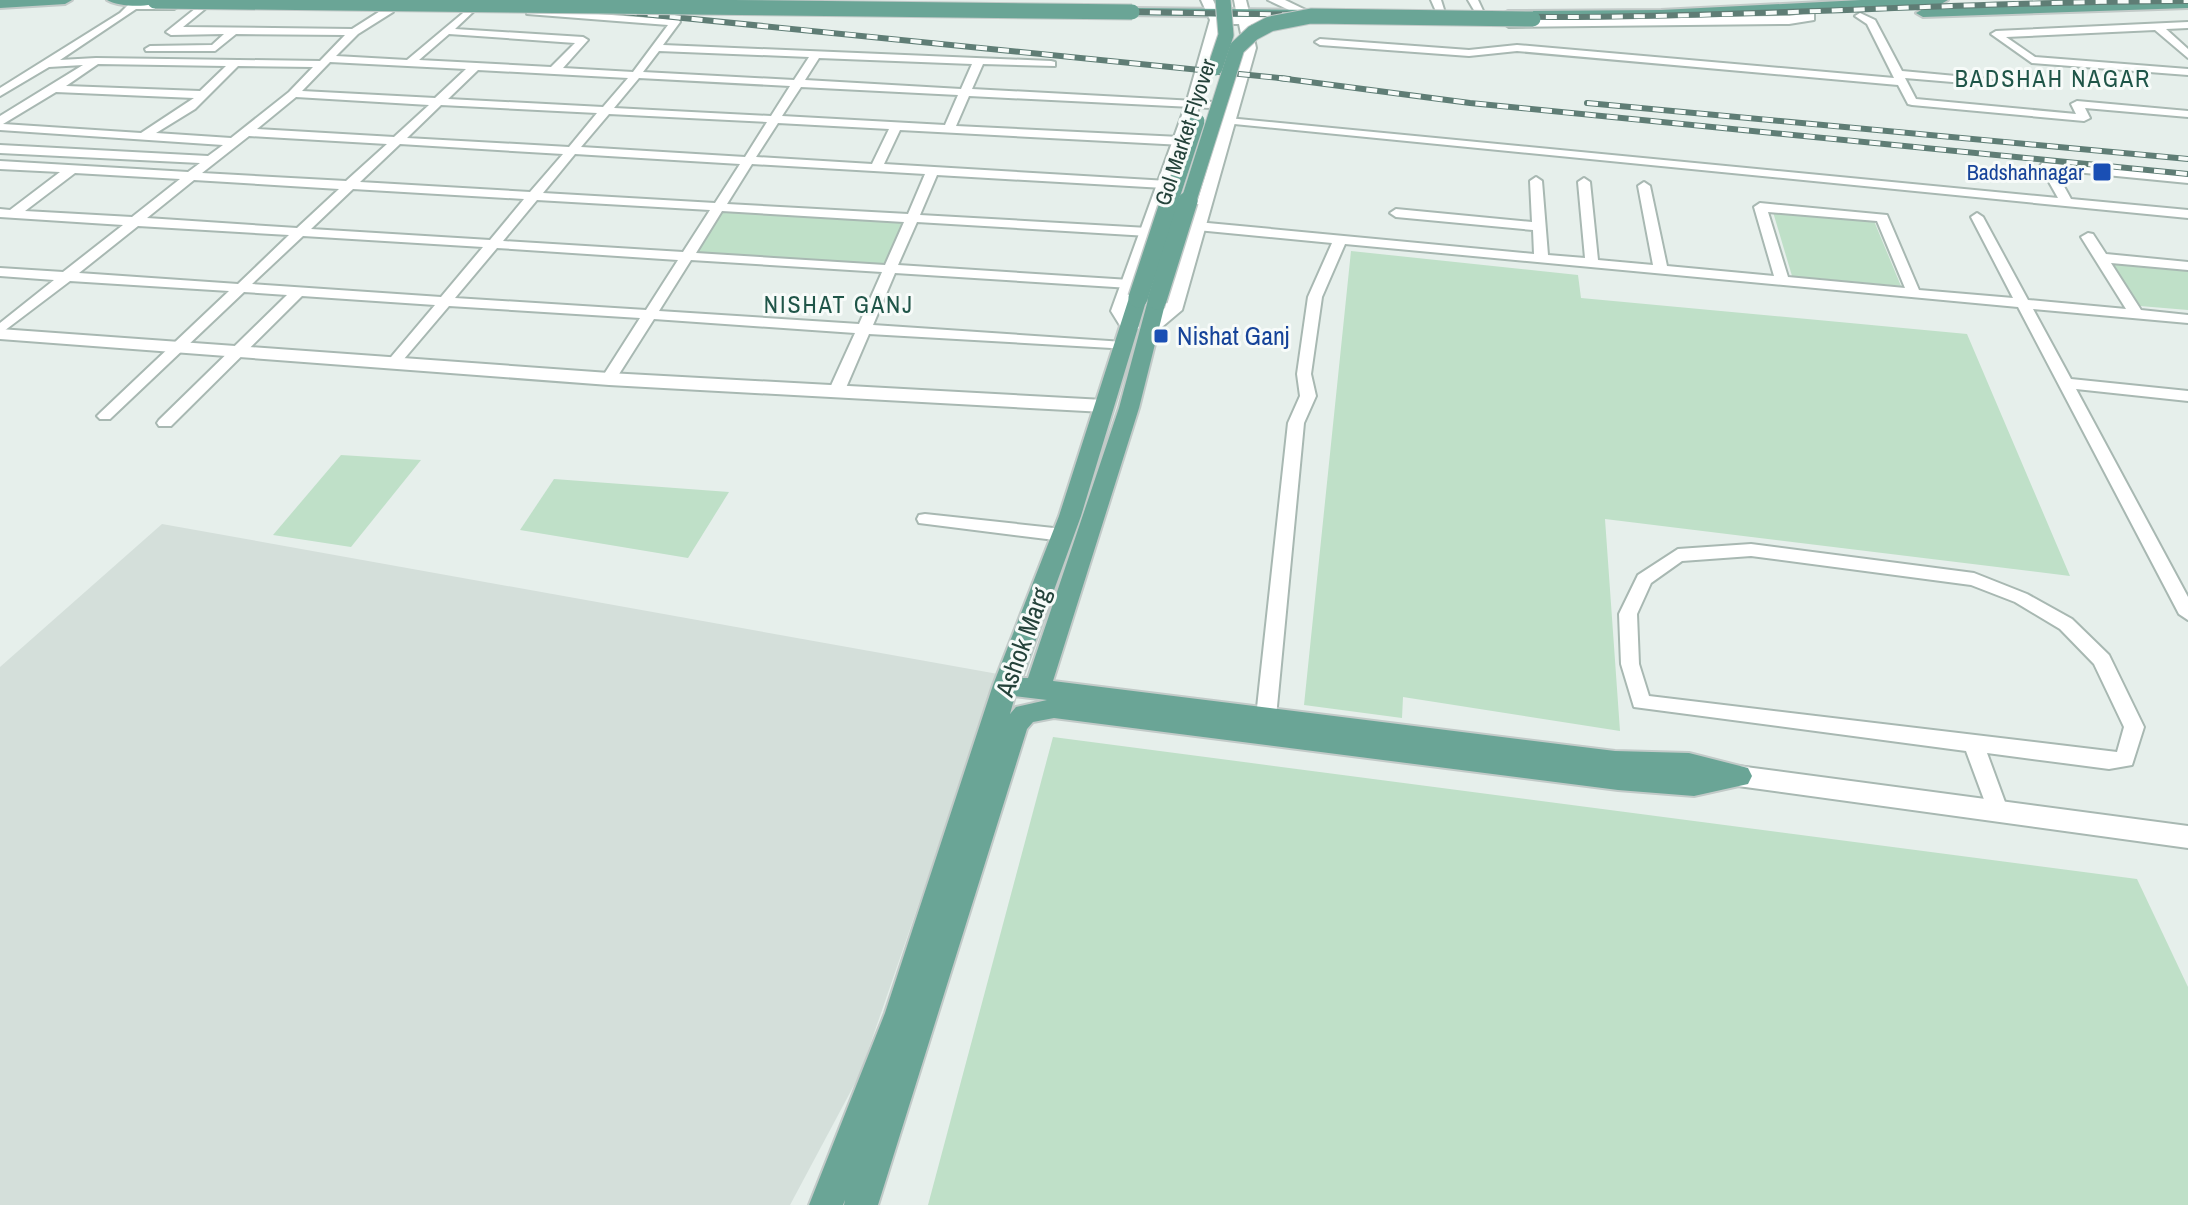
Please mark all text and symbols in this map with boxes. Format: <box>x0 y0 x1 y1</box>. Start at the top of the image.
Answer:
street label: Gol Market Flyover <box>1147 55 1223 209</box>
district label: BADSHAH NAGAR <box>1955 62 2151 94</box>
place label: Badshahnagar <box>1967 157 2084 187</box>
marker: Badshahnagar <box>2091 161 2113 183</box>
district label: NISHAT GANJ <box>764 288 914 320</box>
place label: Nishat Ganj <box>1177 318 1290 353</box>
marker: Nishat Ganj <box>1152 327 1170 345</box>
street label: Ashok Marg <box>986 582 1058 702</box>

